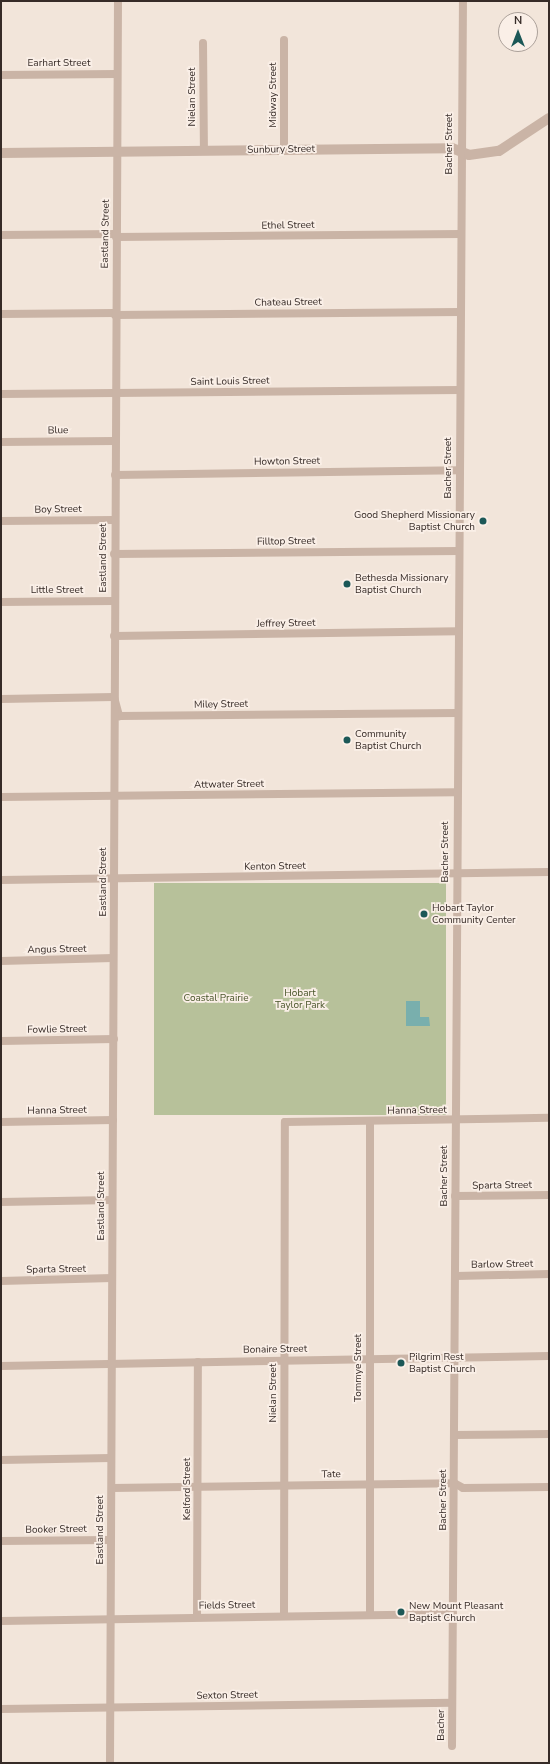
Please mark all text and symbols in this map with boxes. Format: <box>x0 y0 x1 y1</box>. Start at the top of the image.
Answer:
north arrow <box>498 12 538 52</box>
text: N <box>514 13 522 28</box>
street label: Earhart Street <box>28 58 90 70</box>
street label: Midway Street <box>268 62 280 128</box>
street label: Nielan Street <box>187 68 199 126</box>
street label: Bacher Street <box>444 113 456 175</box>
street label: Sunbury Street <box>247 143 315 157</box>
street label: Eastland Street <box>99 199 113 269</box>
street label: Ethel Street <box>261 220 315 232</box>
street label: Chateau Street <box>254 296 322 310</box>
street label: Saint Louis Street <box>190 375 270 389</box>
street label: Blue <box>48 425 68 437</box>
street label: Bacher Street <box>443 437 455 499</box>
street label: Howton Street <box>254 455 320 469</box>
street label: Boy Street <box>34 504 82 516</box>
place label: Good Shepherd Missionary Baptist Church <box>354 509 475 532</box>
marker: Good Shepherd Missionary Baptist Church <box>478 516 488 526</box>
street label: Eastland Street <box>98 524 110 592</box>
street label: Filltop Street <box>257 535 315 549</box>
place label: Bethesda Missionary Baptist Church <box>355 572 448 596</box>
marker: Bethesda Missionary Baptist Church <box>342 579 352 589</box>
street label: Little Street <box>31 585 83 597</box>
street label: Jeffrey Street <box>256 617 316 631</box>
street label: Miley Street <box>194 699 248 711</box>
place label: Community Baptist Church <box>355 728 421 752</box>
marker: Community Baptist Church <box>342 735 352 745</box>
street label: Attwater Street <box>194 778 264 792</box>
street label: Bacher Street <box>440 821 452 883</box>
street label: Eastland Street <box>98 848 110 916</box>
street label: Kenton Street <box>244 860 306 874</box>
place label: Hobart Taylor Community Center <box>432 902 516 926</box>
marker: Hobart Taylor Community Center <box>419 909 429 919</box>
street label: Angus Street <box>27 943 87 957</box>
park label: Hobart Taylor Park <box>275 987 325 1010</box>
park label: Coastal Prairie <box>184 993 248 1005</box>
street label: Fowlie Street <box>27 1023 87 1037</box>
street label: Hanna Street <box>27 1104 87 1118</box>
street label: Hanna Street <box>387 1104 447 1118</box>
street label: Bacher Street <box>439 1145 451 1207</box>
street label: Eastland Street <box>96 1172 108 1240</box>
street label: Sparta Street <box>472 1179 532 1193</box>
street label: Barlow Street <box>471 1258 533 1272</box>
street label: Sparta Street <box>26 1263 86 1277</box>
street label: Tommye Street <box>353 1334 365 1402</box>
street label: Bonaire Street <box>243 1343 307 1357</box>
place label: Pilgrim Rest Baptist Church <box>409 1351 475 1374</box>
marker: Pilgrim Rest Baptist Church <box>396 1358 406 1368</box>
street label: Nielan Street <box>268 1364 280 1422</box>
street label: Kelford Street <box>182 1458 194 1520</box>
street label: Tate <box>321 1469 341 1481</box>
street label: Bacher Street <box>438 1469 450 1531</box>
street label: Eastland Street <box>95 1496 107 1564</box>
street label: Booker Street <box>25 1523 87 1537</box>
street label: Fields Street <box>199 1600 255 1612</box>
place label: New Mount Pleasant Baptist Church <box>409 1600 503 1624</box>
marker: New Mount Pleasant Baptist Church <box>396 1607 406 1617</box>
street label: Sexton Street <box>196 1689 258 1703</box>
street label: Bacher <box>436 1709 448 1741</box>

